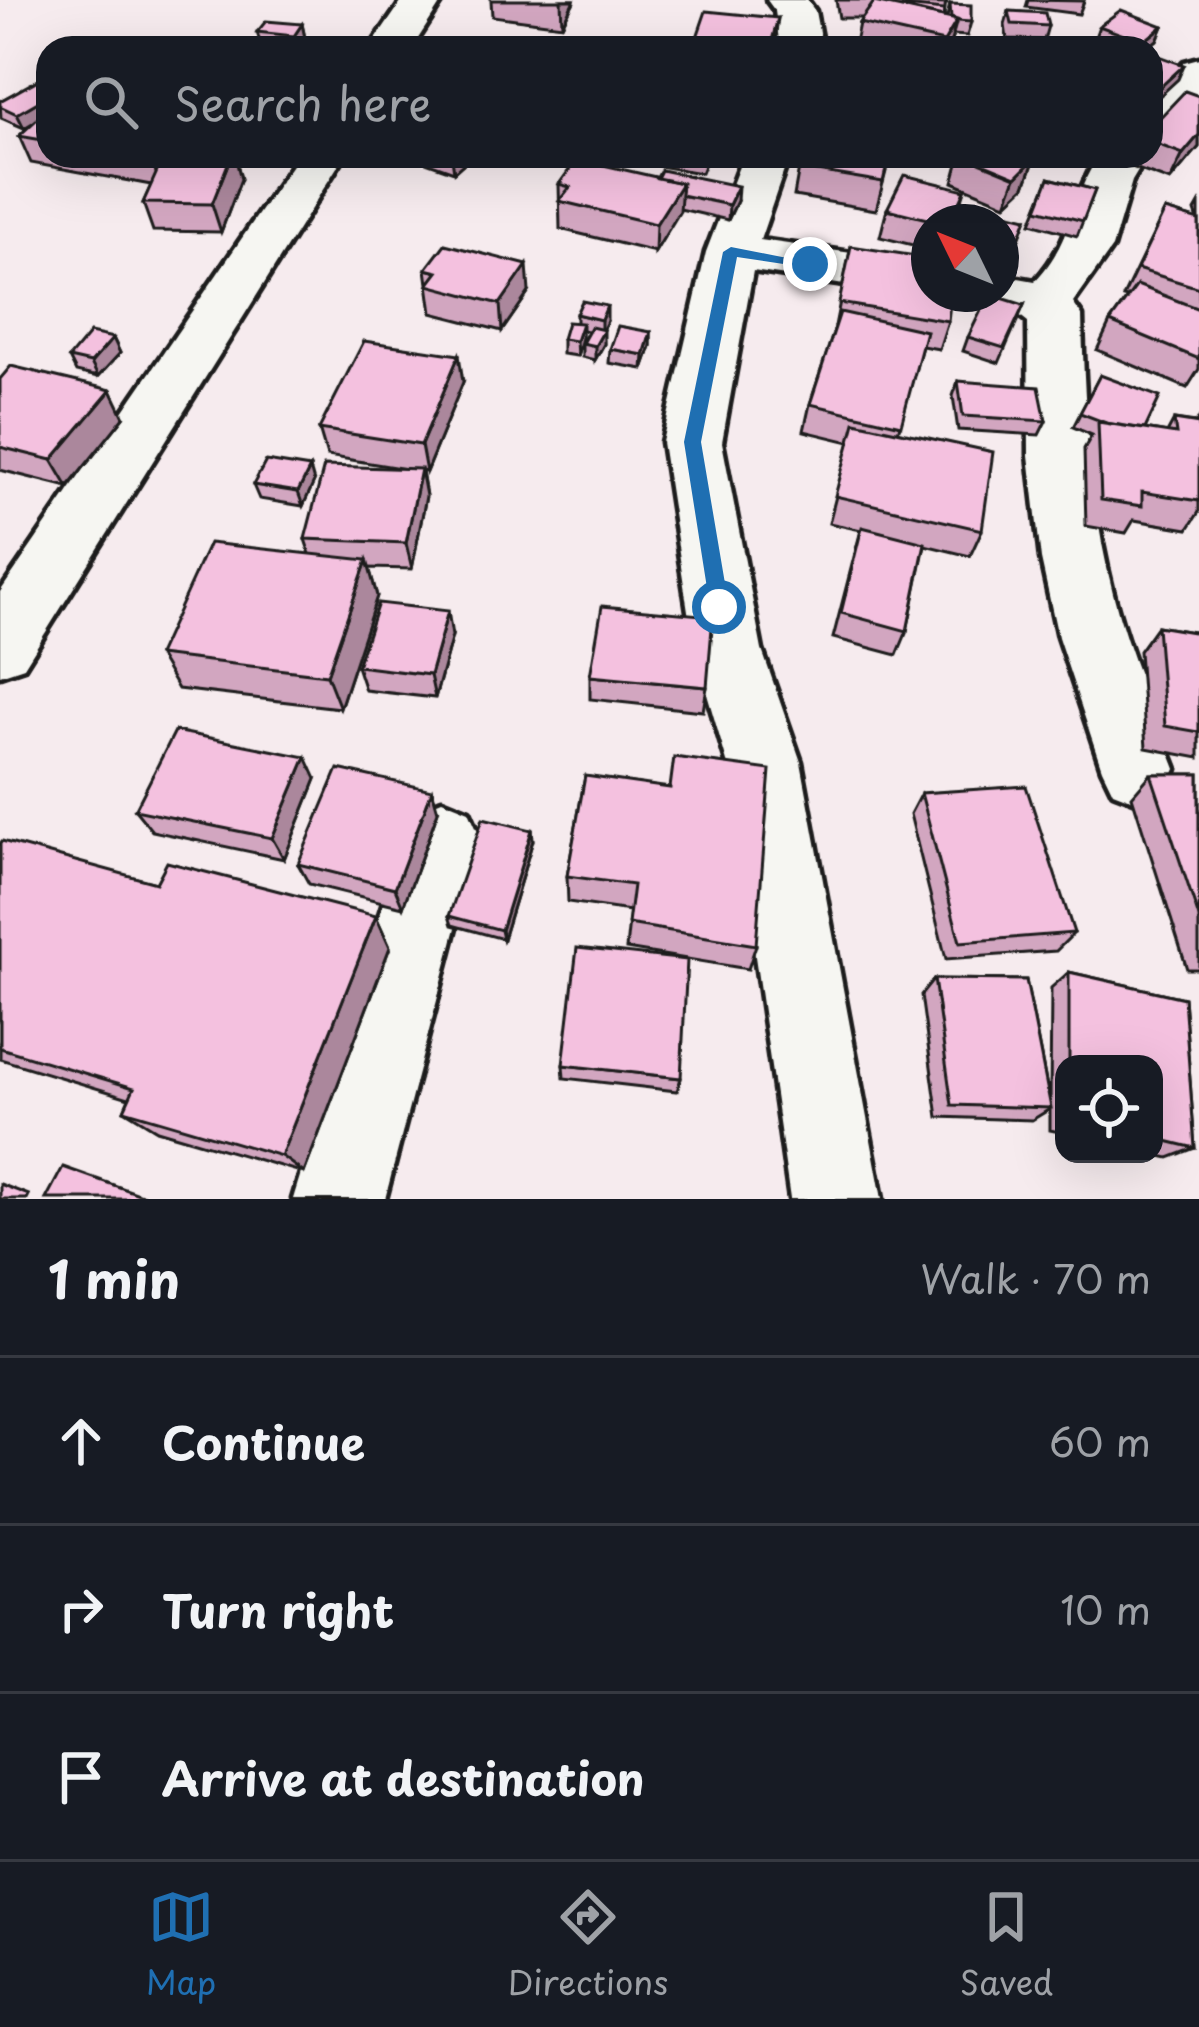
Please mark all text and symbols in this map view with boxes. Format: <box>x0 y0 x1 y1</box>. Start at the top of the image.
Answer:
search box <box>36 36 1163 168</box>
text: Search here <box>174 68 431 136</box>
icon: search <box>78 69 144 135</box>
north arrow <box>911 204 1019 312</box>
route end <box>783 237 837 291</box>
route start <box>692 580 746 634</box>
map controls <box>1055 1055 1163 1163</box>
button: locate <box>1055 1055 1163 1163</box>
text: 1 min <box>48 1239 180 1316</box>
text: Walk · 70 m <box>921 1248 1151 1307</box>
text: Continue <box>162 1407 365 1475</box>
icon: ahead <box>48 1408 114 1474</box>
text: 60 m <box>1049 1411 1151 1470</box>
text: Turn right <box>162 1575 394 1643</box>
icon: right <box>48 1576 114 1642</box>
text: 10 m <box>1060 1579 1151 1638</box>
text: Arrive at destination <box>162 1743 645 1811</box>
icon: arrive <box>48 1744 114 1810</box>
tab: Map <box>146 1884 216 2006</box>
tab: Directions <box>508 1884 668 2006</box>
tab: Saved <box>960 1884 1053 2006</box>

